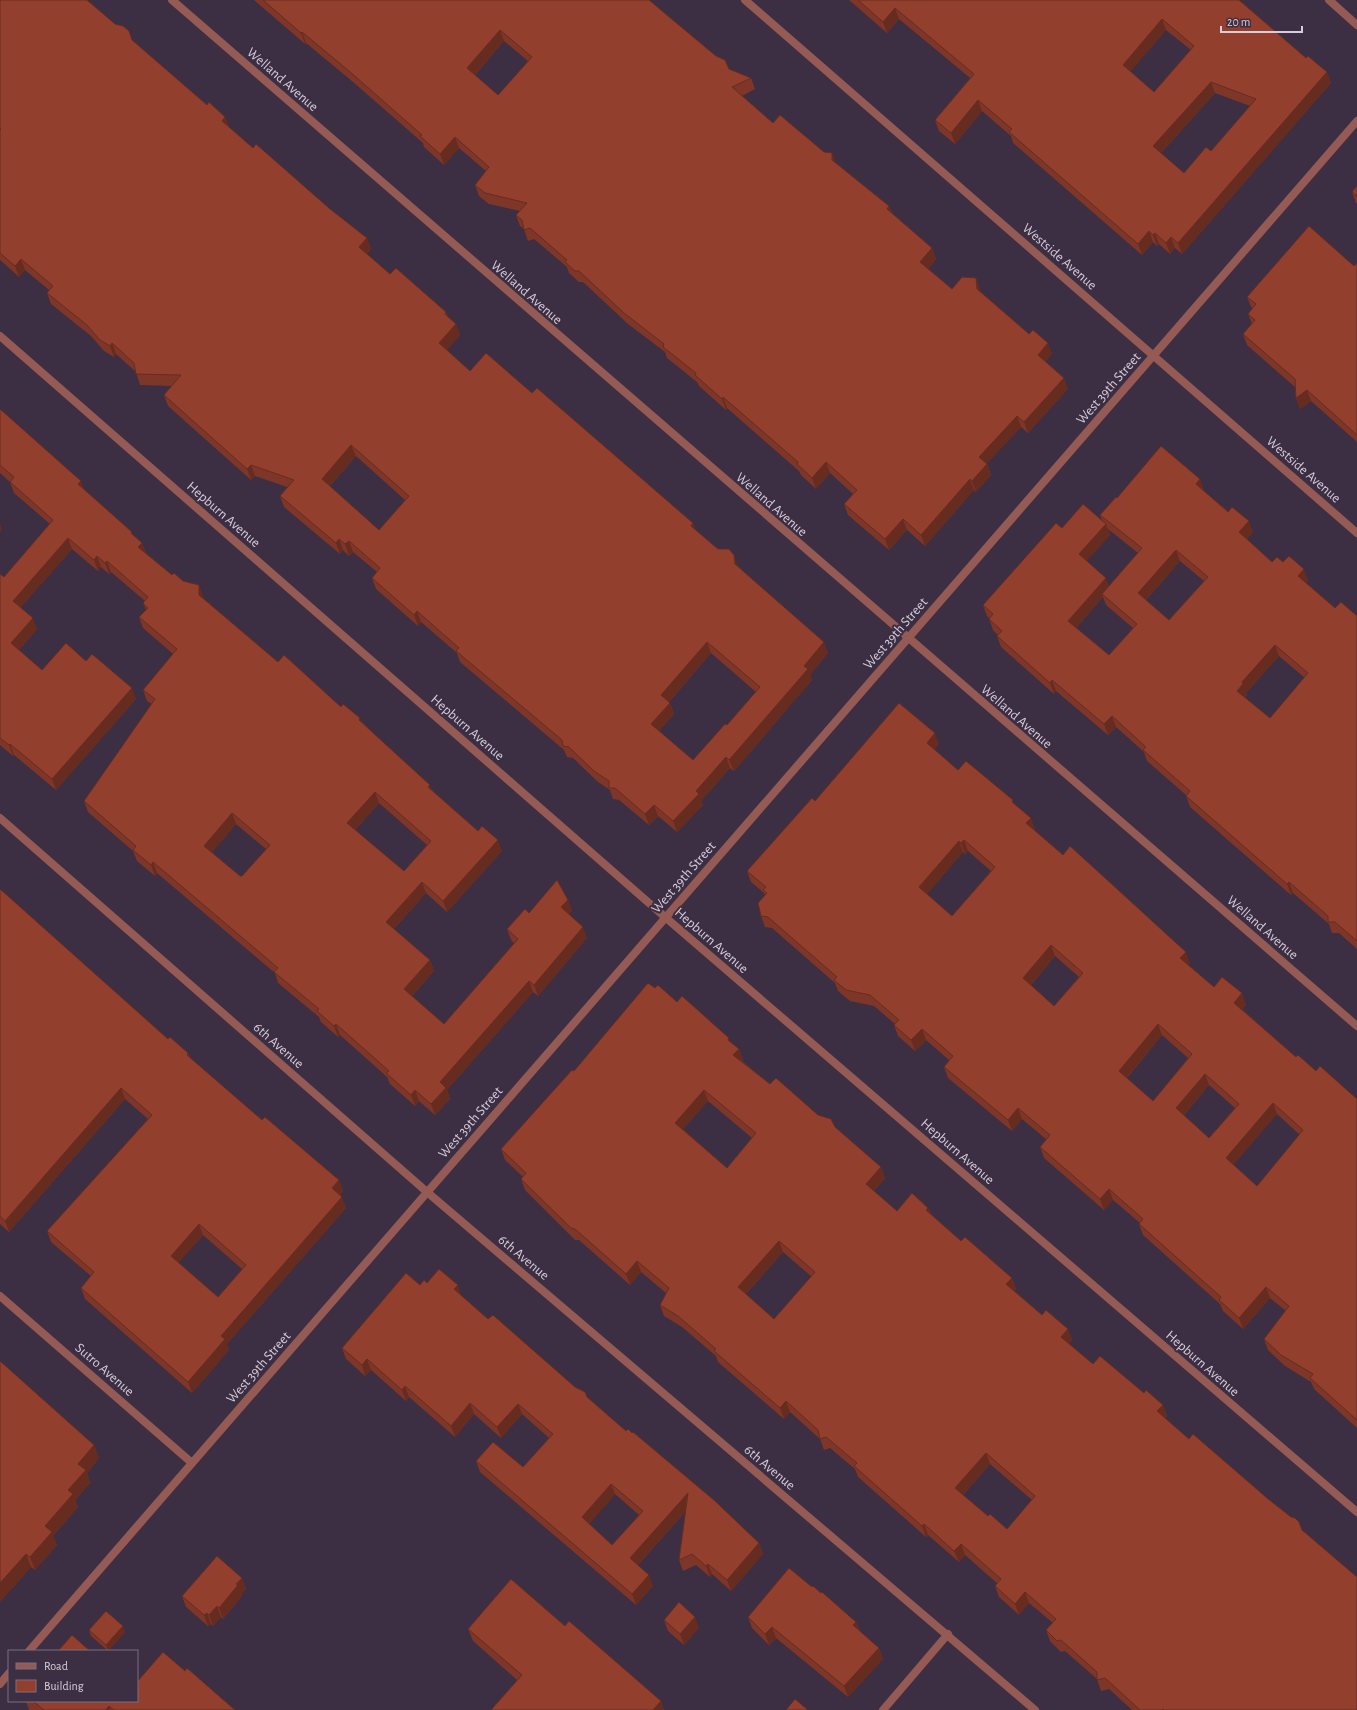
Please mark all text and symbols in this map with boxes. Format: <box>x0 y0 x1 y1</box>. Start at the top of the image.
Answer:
scale bar <box>1221 8 1302 34</box>
text: 20 m <box>1227 16 1250 28</box>
street label: Welland Avenue <box>244 45 321 114</box>
street label: Westside Avenue <box>1020 221 1099 293</box>
street label: Welland Avenue <box>488 258 565 327</box>
street label: West 39th Street <box>1074 350 1144 427</box>
street label: Westside Avenue <box>1264 434 1343 506</box>
street label: Welland Avenue <box>733 470 810 539</box>
street label: Hepburn Avenue <box>184 479 263 550</box>
street label: West 39th Street <box>861 595 931 672</box>
street label: Welland Avenue <box>978 682 1055 751</box>
street label: Hepburn Avenue <box>428 692 507 763</box>
street label: West 39th Street <box>649 839 719 916</box>
street label: Welland Avenue <box>1224 893 1301 962</box>
street label: Hepburn Avenue <box>672 905 751 976</box>
street label: 6th Avenue <box>251 1020 306 1071</box>
street label: West 39th Street <box>436 1084 506 1161</box>
street label: Hepburn Avenue <box>918 1116 997 1187</box>
street label: 6th Avenue <box>495 1233 551 1283</box>
street label: Hepburn Avenue <box>1163 1328 1242 1399</box>
street label: West 39th Street <box>224 1329 294 1406</box>
street label: Sutro Avenue <box>72 1341 136 1399</box>
street label: 6th Avenue <box>741 1443 797 1493</box>
legend <box>8 1650 138 1702</box>
text: Road <box>44 1660 68 1672</box>
text: Building <box>44 1680 84 1692</box>

